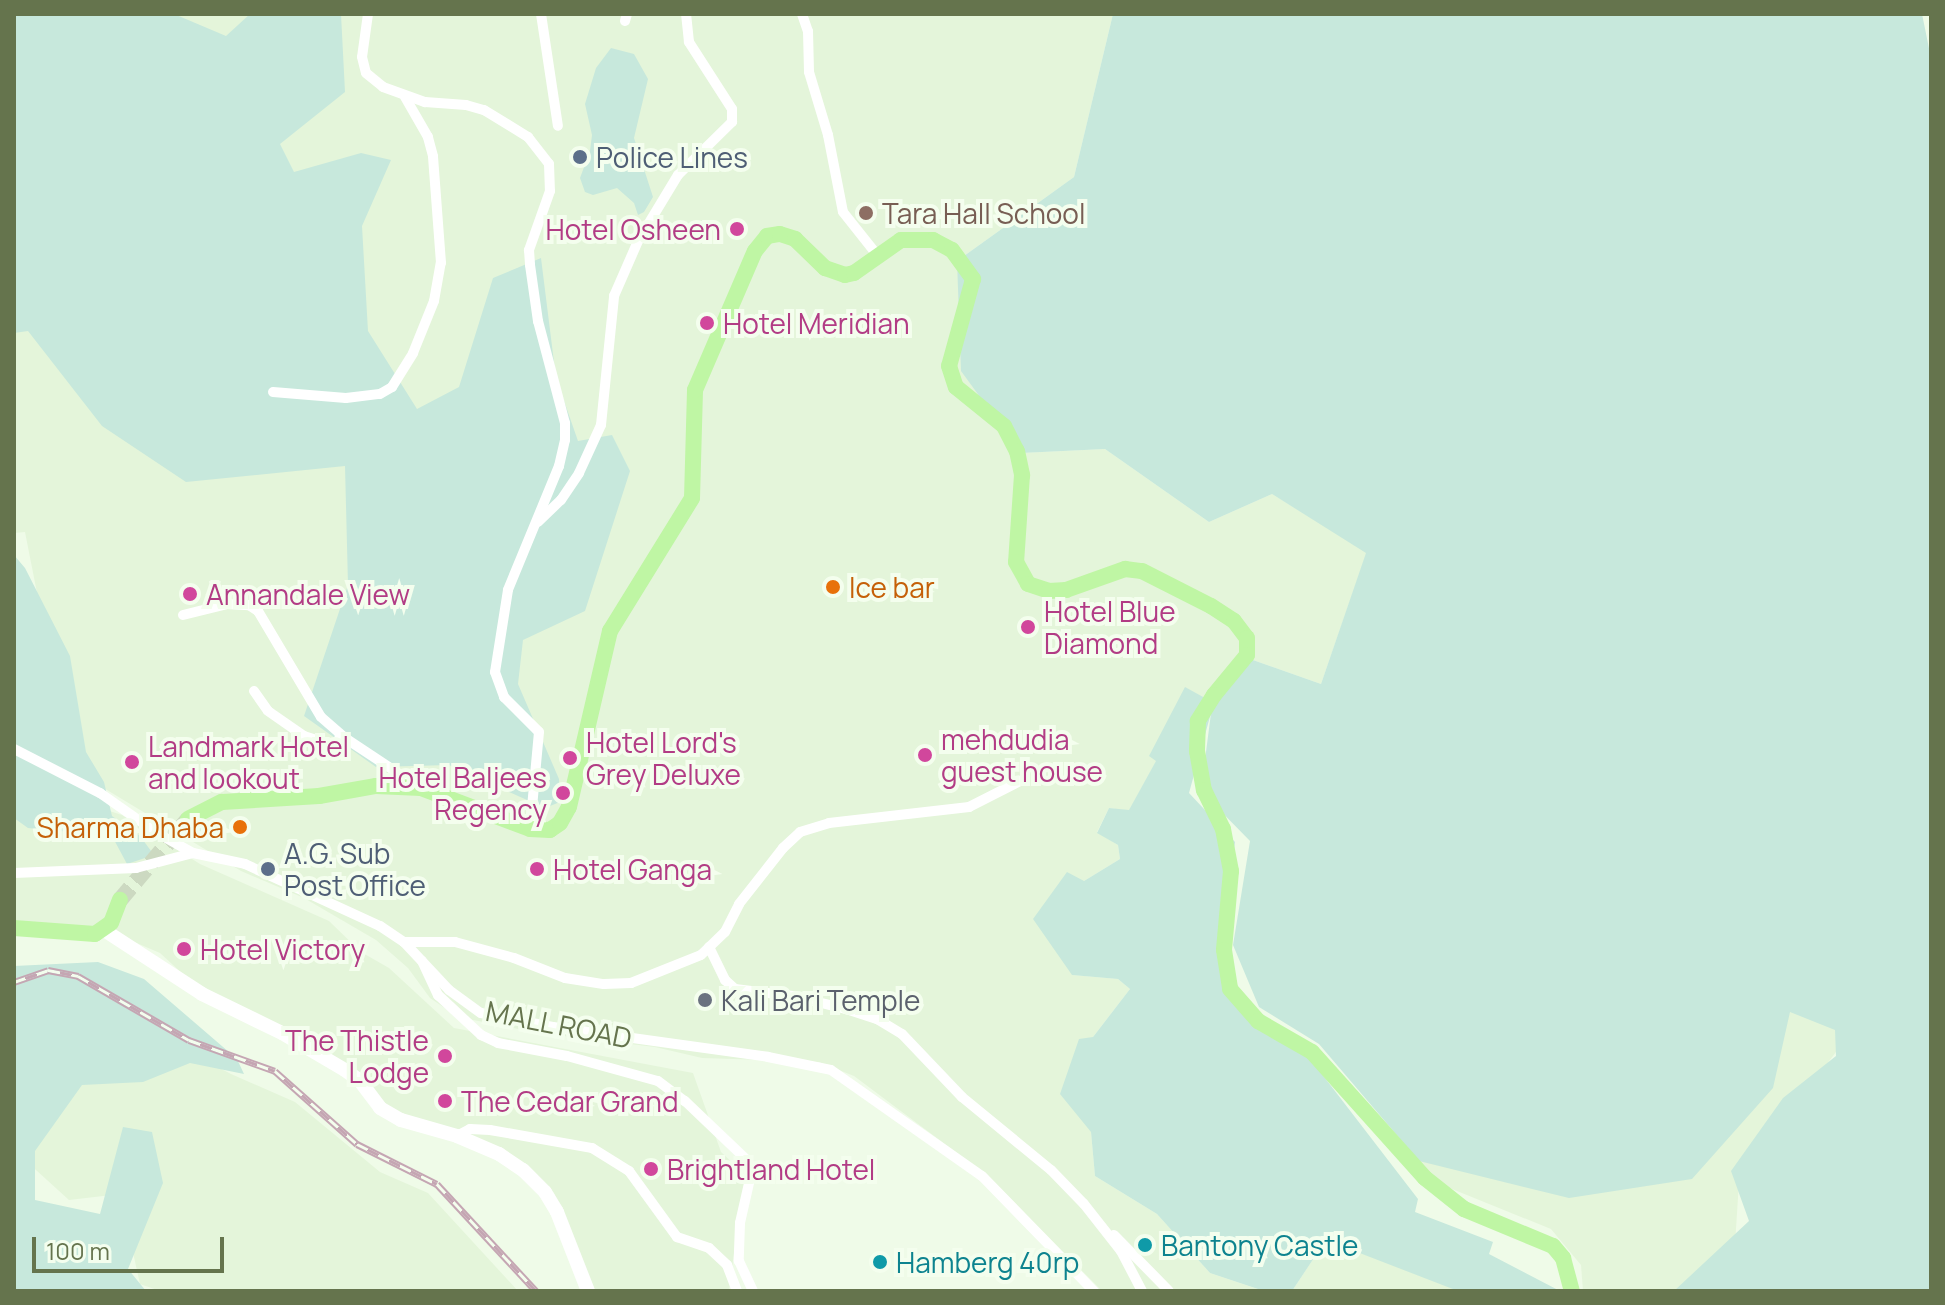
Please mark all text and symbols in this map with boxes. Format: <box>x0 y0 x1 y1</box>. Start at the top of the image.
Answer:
place label: Police Lines <box>596 140 748 174</box>
marker: Police Lines <box>571 148 589 166</box>
place label: Tara Hall School <box>882 196 1085 230</box>
marker: Tara Hall School <box>857 204 875 222</box>
place label: Hotel Osheen <box>546 212 721 246</box>
marker: Hotel Osheen <box>728 220 746 238</box>
place label: Hotel Meridian <box>723 306 910 340</box>
marker: Hotel Meridian <box>698 314 716 332</box>
place label: Ice bar <box>849 570 935 604</box>
place label: Annandale View <box>206 577 410 611</box>
marker: Ice bar <box>824 578 842 596</box>
marker: Annandale View <box>181 585 199 603</box>
place label: Hotel Blue Diamond <box>1044 594 1176 660</box>
marker: Hotel Blue Diamond <box>1019 618 1037 636</box>
place label: mehdudia guest house <box>941 722 1103 788</box>
place label: Hotel Lord's Grey Deluxe <box>586 725 741 791</box>
place label: Landmark Hotel and lookout <box>148 729 349 795</box>
marker: mehdudia guest house <box>916 746 934 764</box>
marker: Hotel Lord's Grey Deluxe <box>561 749 579 767</box>
marker: Landmark Hotel and lookout <box>123 753 141 771</box>
place label: Hotel Baljees Regency <box>378 760 547 826</box>
marker: Hotel Baljees Regency <box>554 784 572 802</box>
place label: Sharma Dhaba <box>36 810 224 844</box>
marker: Sharma Dhaba <box>231 818 249 836</box>
place label: A.G. Sub Post Office <box>284 836 426 902</box>
place label: Hotel Ganga <box>553 852 712 886</box>
marker: A.G. Sub Post Office <box>259 860 277 878</box>
marker: Hotel Ganga <box>528 860 546 878</box>
place label: Hotel Victory <box>200 932 365 966</box>
marker: Hotel Victory <box>175 940 193 958</box>
place label: Kali Bari Temple <box>721 983 920 1017</box>
marker: Kali Bari Temple <box>696 991 714 1009</box>
street label: MALL ROAD <box>482 993 636 1055</box>
place label: The Thistle Lodge <box>285 1023 429 1089</box>
marker: The Thistle Lodge <box>436 1047 454 1065</box>
place label: The Cedar Grand <box>461 1084 678 1118</box>
marker: The Cedar Grand <box>436 1092 454 1110</box>
place label: Brightland Hotel <box>667 1152 875 1186</box>
marker: Brightland Hotel <box>642 1160 660 1178</box>
scale bar <box>36 1221 228 1271</box>
place label: Bantony Castle <box>1161 1228 1358 1262</box>
text: 100 m <box>46 1234 110 1267</box>
marker: Bantony Castle <box>1136 1236 1154 1254</box>
place label: Hamberg 40rp <box>896 1245 1079 1279</box>
marker: Hamberg 40rp <box>871 1253 889 1271</box>

